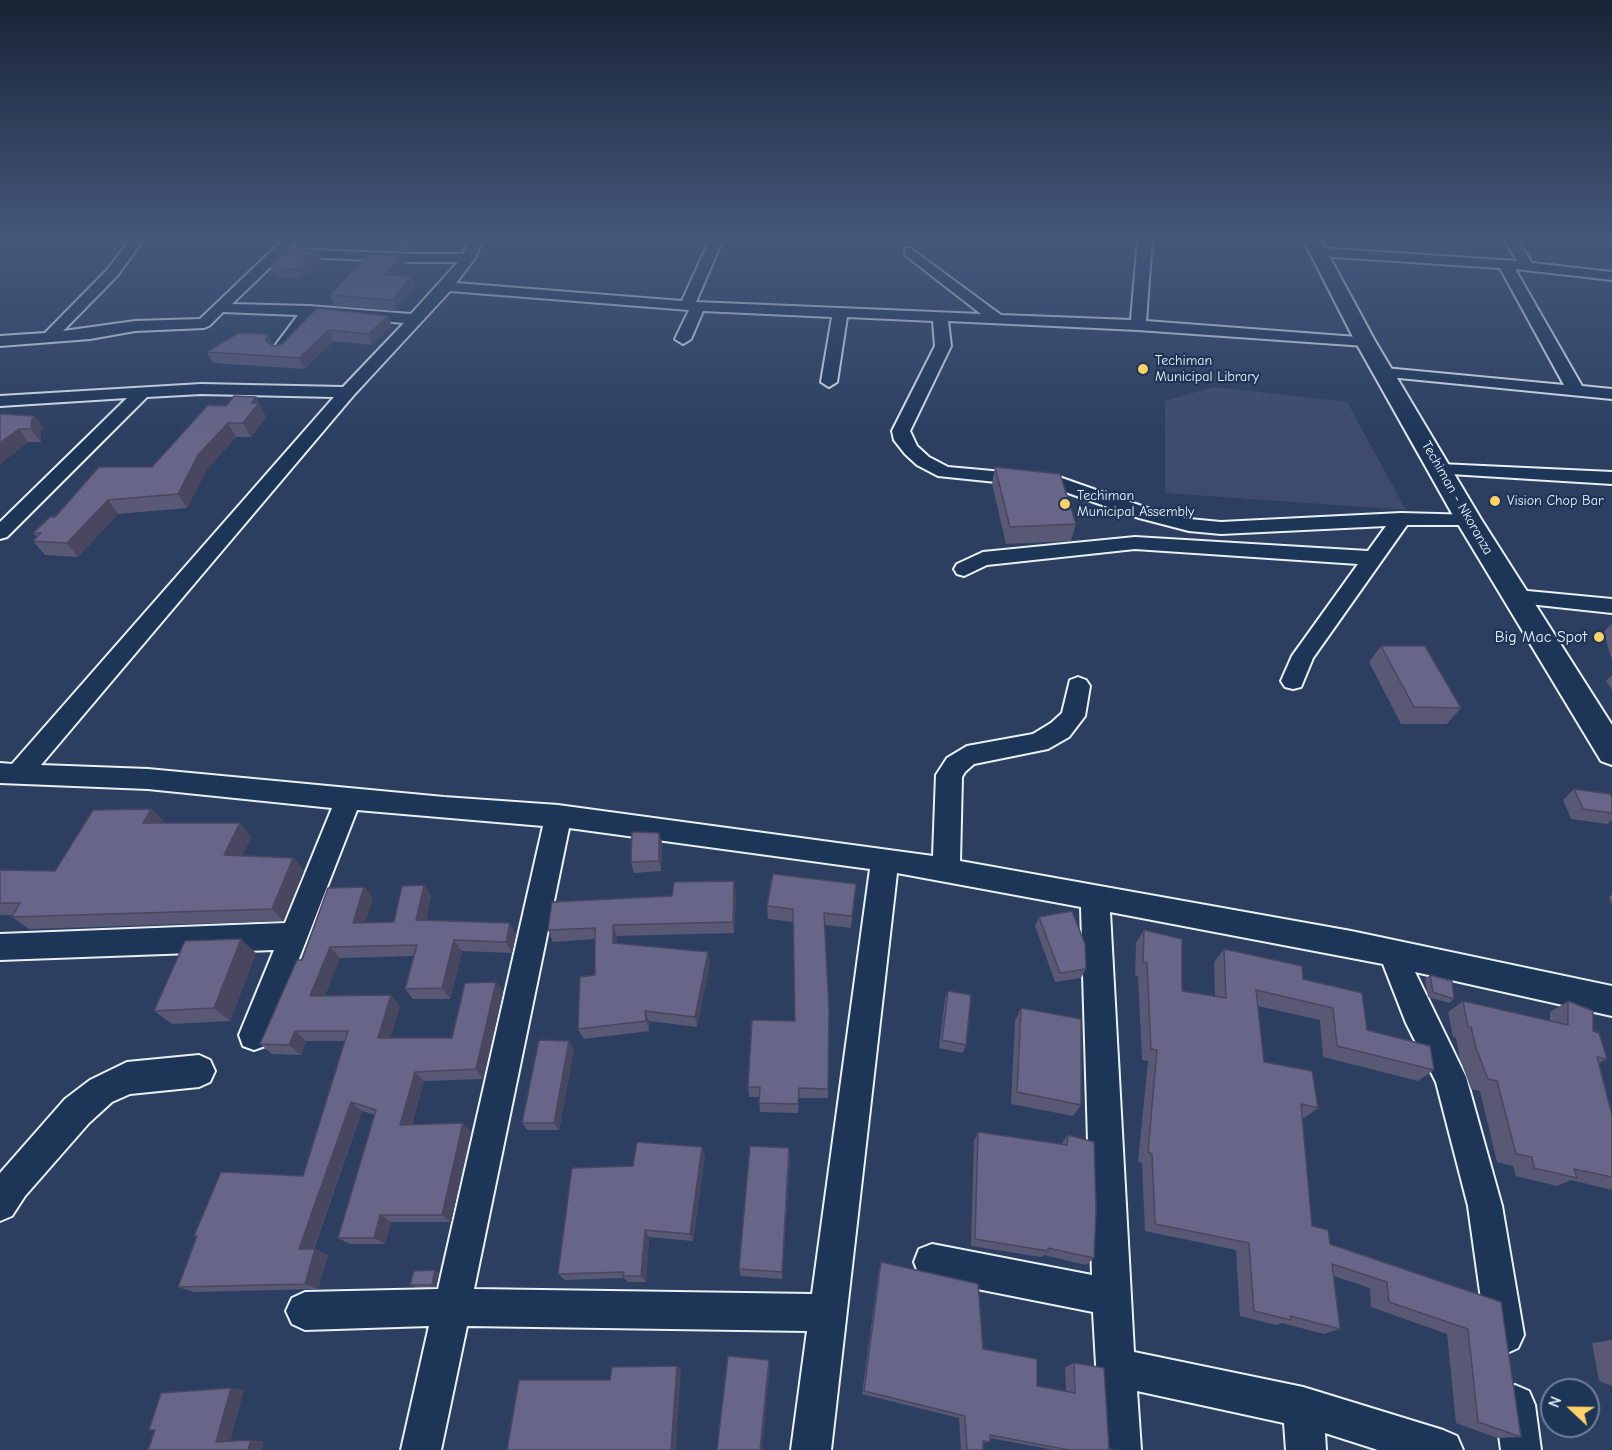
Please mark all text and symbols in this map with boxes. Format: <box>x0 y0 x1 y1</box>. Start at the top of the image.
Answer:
place label: Techiman Municipal Library <box>1155 353 1259 386</box>
marker: Techiman Municipal Library <box>1136 362 1150 376</box>
street label: Techiman - Nkoranza <box>1418 438 1496 558</box>
place label: Techiman Municipal Assembly <box>1077 488 1194 520</box>
place label: Vision Chop Bar <box>1507 493 1604 509</box>
marker: Vision Chop Bar <box>1488 494 1502 508</box>
marker: Techiman Municipal Assembly <box>1058 497 1072 511</box>
place label: Big Mac Spot <box>1495 627 1587 647</box>
marker: Big Mac Spot <box>1592 630 1606 644</box>
north arrow <box>1540 1378 1600 1438</box>
text: N <box>1545 1394 1565 1410</box>

